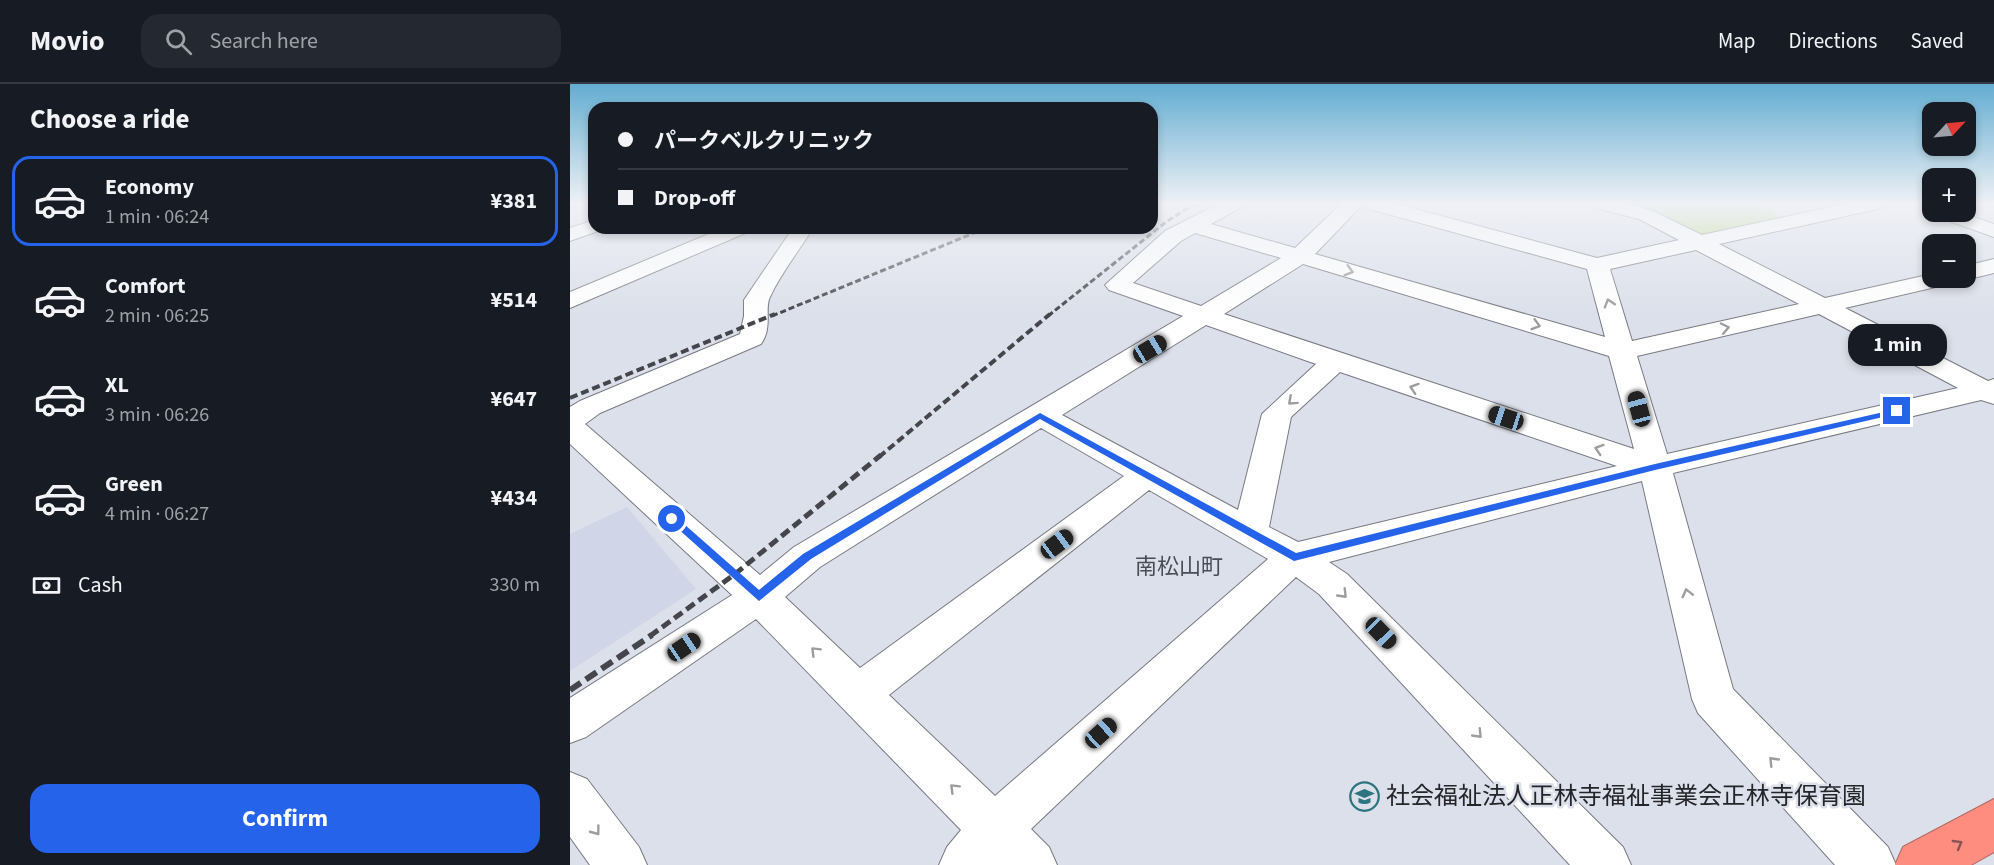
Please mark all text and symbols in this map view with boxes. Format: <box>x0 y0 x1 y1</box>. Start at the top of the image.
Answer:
search box <box>141 14 561 68</box>
text: Movio <box>30 21 105 61</box>
icon: search <box>162 25 195 58</box>
text: Search here <box>210 25 318 57</box>
text: Map <box>1718 26 1756 56</box>
text: Directions <box>1789 26 1877 56</box>
text: Saved <box>1910 26 1964 56</box>
text: Choose a ride <box>30 100 190 139</box>
north arrow <box>1922 102 1976 156</box>
map controls <box>1922 102 1976 288</box>
text: パークベルクリニック <box>654 125 874 157</box>
button: + <box>1922 168 1976 222</box>
text: Economy <box>105 171 194 203</box>
icon: car <box>33 174 87 228</box>
text: Drop-off <box>654 182 735 214</box>
text: ¥381 <box>491 185 537 217</box>
text: 1 min · 06:24 <box>105 203 209 231</box>
button: − <box>1922 234 1976 288</box>
one-way arrow <box>1343 264 1353 276</box>
text: Comfort <box>105 270 186 302</box>
icon: car <box>33 273 87 327</box>
text: ¥514 <box>491 284 537 316</box>
one-way arrow <box>1604 299 1616 309</box>
text: 2 min · 06:25 <box>105 302 209 330</box>
one-way arrow <box>1530 318 1541 330</box>
one-way arrow <box>1720 322 1730 335</box>
callout: 1 min <box>1848 324 1946 366</box>
text: 1 min <box>1873 331 1922 359</box>
car <box>1130 332 1170 366</box>
text: XL <box>105 369 129 401</box>
icon: car <box>33 372 87 426</box>
one-way arrow <box>1409 382 1420 395</box>
text: ¥647 <box>491 383 537 415</box>
car <box>1626 389 1652 429</box>
one-way arrow <box>1288 394 1298 405</box>
route end <box>1883 397 1910 424</box>
text: 3 min · 06:26 <box>105 401 209 429</box>
car <box>1486 404 1526 432</box>
one-way arrow <box>1594 443 1605 456</box>
text: Green <box>105 468 163 500</box>
icon: car <box>33 471 87 525</box>
text: ¥434 <box>491 482 537 514</box>
text: 4 min · 06:27 <box>105 500 209 528</box>
route start <box>658 505 685 532</box>
car <box>1037 526 1077 562</box>
district label: 南松山町 <box>1135 551 1223 583</box>
icon: cash <box>30 569 63 602</box>
text: Cash <box>78 569 123 601</box>
text: 330 m <box>490 571 540 599</box>
one-way arrow <box>1336 588 1347 598</box>
one-way arrow <box>1681 588 1694 598</box>
car <box>1362 614 1400 652</box>
car <box>664 629 704 665</box>
one-way arrow <box>811 648 822 659</box>
car <box>1082 714 1120 752</box>
one-way arrow <box>1471 727 1482 738</box>
one-way arrow <box>1769 758 1780 769</box>
place label: 社会福祉法人正林寺福祉事業会正林寺保育園 <box>1386 779 1866 814</box>
school or university icon: 社会福祉法人正林寺福祉事業会正林寺保育園 <box>1349 780 1381 812</box>
button: Confirm <box>30 784 540 853</box>
one-way arrow <box>950 785 961 796</box>
one-way arrow <box>588 824 599 835</box>
one-way arrow <box>1952 840 1962 851</box>

